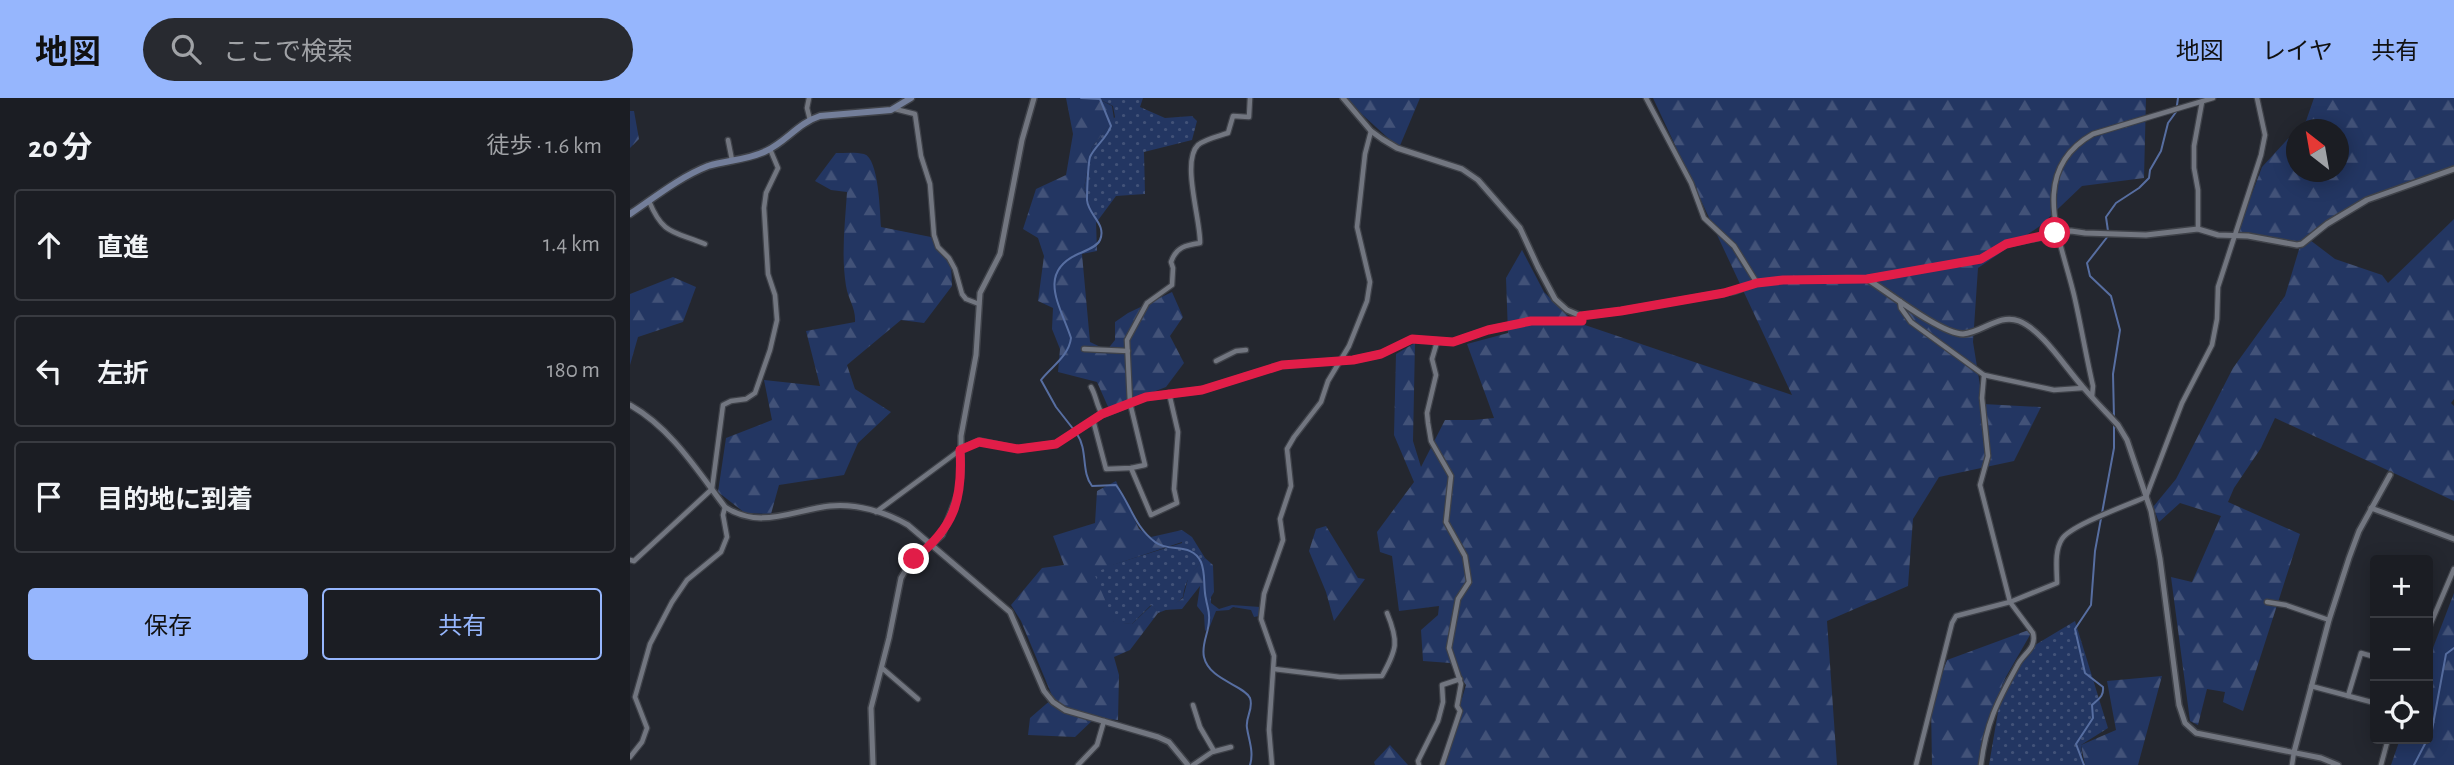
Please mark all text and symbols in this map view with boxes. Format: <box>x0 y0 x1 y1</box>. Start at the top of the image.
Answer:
search box <box>143 18 633 81</box>
icon: search <box>167 30 205 68</box>
text: 地図 <box>35 37 101 70</box>
text: ここで検索 <box>223 39 353 65</box>
text: 地図 <box>2176 40 2224 64</box>
text: レイヤ <box>2262 40 2333 64</box>
text: 共有 <box>2371 40 2419 64</box>
north arrow <box>2286 119 2349 182</box>
text: 20 分 <box>28 133 92 163</box>
text: 徒歩 · 1.6 km <box>486 135 602 158</box>
route start <box>2039 217 2070 248</box>
icon: ahead <box>30 226 68 264</box>
text: 1.4 km <box>543 233 600 256</box>
text: 直進 <box>97 235 149 261</box>
icon: left <box>30 352 68 390</box>
text: 180 m <box>547 359 600 382</box>
text: 左折 <box>97 361 149 387</box>
icon: arrive <box>30 478 68 516</box>
text: 目的地に到着 <box>97 487 253 513</box>
route end <box>898 543 929 574</box>
map controls <box>2370 555 2433 744</box>
button: + <box>2370 555 2433 618</box>
button: 保存 <box>28 588 308 660</box>
button: 共有 <box>322 588 602 660</box>
button: − <box>2370 618 2433 681</box>
button: locate <box>2370 681 2433 744</box>

